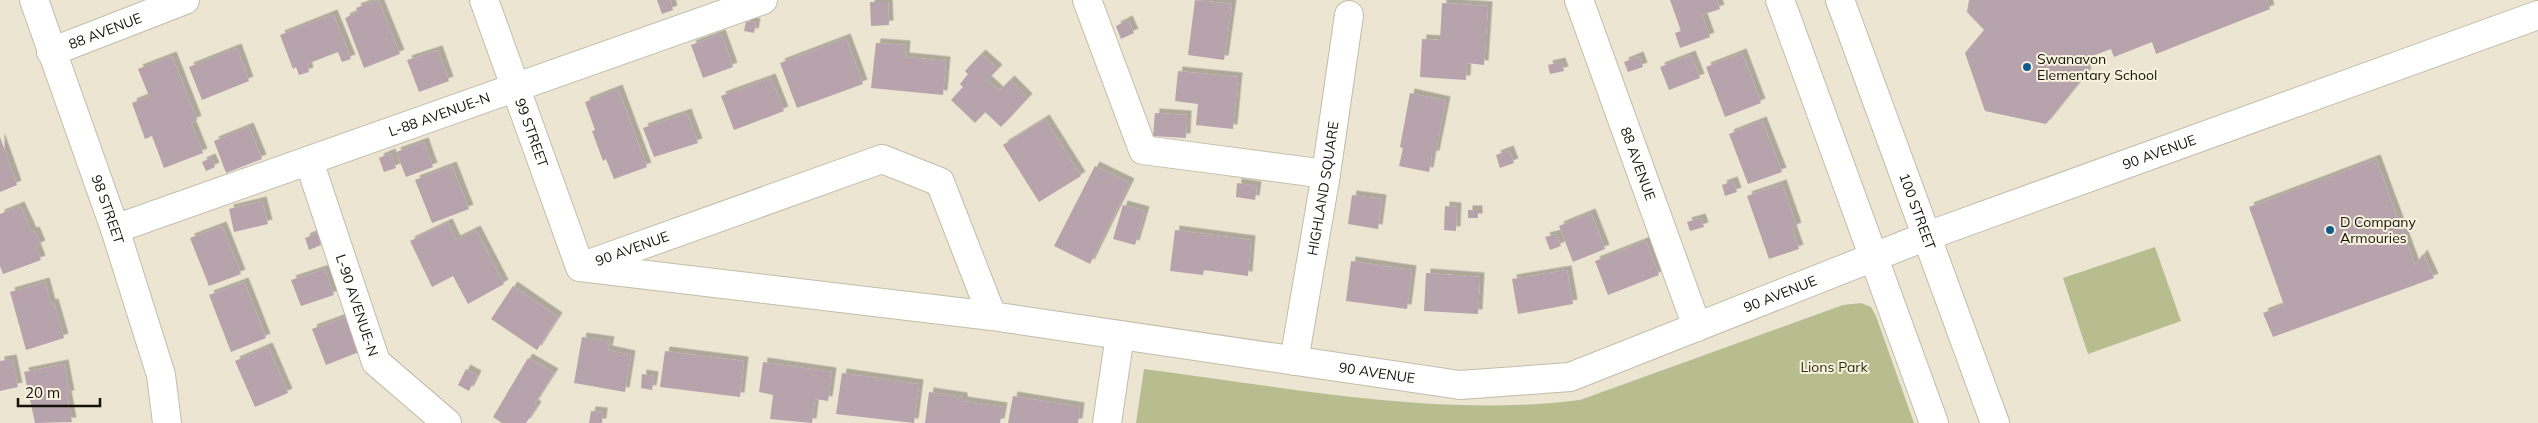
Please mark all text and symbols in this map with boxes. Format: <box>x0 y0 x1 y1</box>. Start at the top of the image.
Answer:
street label: 88 AVENUE <box>66 9 144 53</box>
place label: Swanavon Elementary School <box>2037 50 2157 84</box>
marker: Swanavon Elementary School <box>2021 61 2033 73</box>
street label: L-88 AVENUE-N <box>386 88 493 141</box>
street label: 99 STREET <box>511 96 553 170</box>
street label: HIGHLAND SQUARE <box>1303 120 1343 257</box>
street label: 88 AVENUE <box>1617 124 1660 203</box>
street label: 90 AVENUE <box>2120 130 2198 174</box>
street label: 100 STREET <box>1895 170 1940 253</box>
street label: 98 STREET <box>88 172 128 247</box>
place label: D Company Armouries <box>2340 213 2416 247</box>
marker: D Company Armouries <box>2324 224 2336 236</box>
street label: 90 AVENUE <box>593 227 671 270</box>
street label: L-90 AVENUE-N <box>332 252 382 359</box>
street label: 90 AVENUE <box>1741 272 1819 317</box>
street label: 90 AVENUE <box>1338 358 1416 387</box>
park label: Lions Park <box>1800 358 1868 376</box>
scale bar <box>18 376 100 408</box>
text: 20 m <box>25 383 60 402</box>

